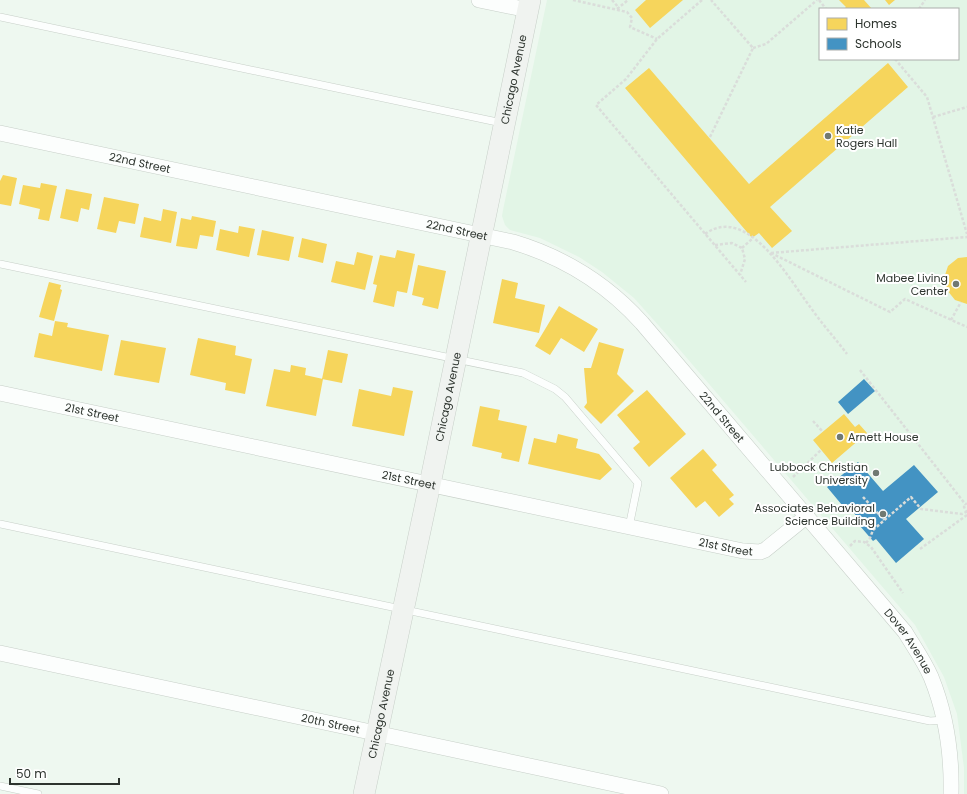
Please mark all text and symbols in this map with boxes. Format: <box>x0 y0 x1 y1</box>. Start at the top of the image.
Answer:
legend <box>819 8 959 60</box>
text: Homes <box>855 15 897 32</box>
street label: Chicago Avenue <box>497 33 531 126</box>
text: Schools <box>855 35 902 52</box>
place label: Katie Rogers Hall <box>836 122 897 151</box>
marker: Katie Rogers Hall <box>823 131 833 141</box>
street label: 22nd Street <box>108 148 172 177</box>
street label: 22nd Street <box>425 216 489 244</box>
place label: Mabee Living Center <box>876 270 948 299</box>
marker: Mabee Living Center <box>951 279 961 289</box>
street label: Chicago Avenue <box>431 350 465 443</box>
street label: 22nd Street <box>696 388 748 446</box>
street label: 21st Street <box>63 399 120 426</box>
place label: Arnett House <box>848 429 919 445</box>
marker: Arnett House <box>835 432 845 442</box>
place label: Lubbock Christian University <box>770 459 869 488</box>
street label: 21st Street <box>380 466 437 493</box>
marker: Lubbock Christian University <box>871 468 881 478</box>
place label: Associates Behavioral Science Building <box>755 500 875 529</box>
marker: Associates Behavioral Science Building <box>878 509 888 519</box>
street label: 21st Street <box>697 534 753 560</box>
street label: Dover Avenue <box>880 605 936 677</box>
street label: Chicago Avenue <box>364 667 398 760</box>
street label: 20th Street <box>300 709 361 738</box>
scale bar <box>10 760 119 786</box>
text: 50 m <box>16 765 47 782</box>

